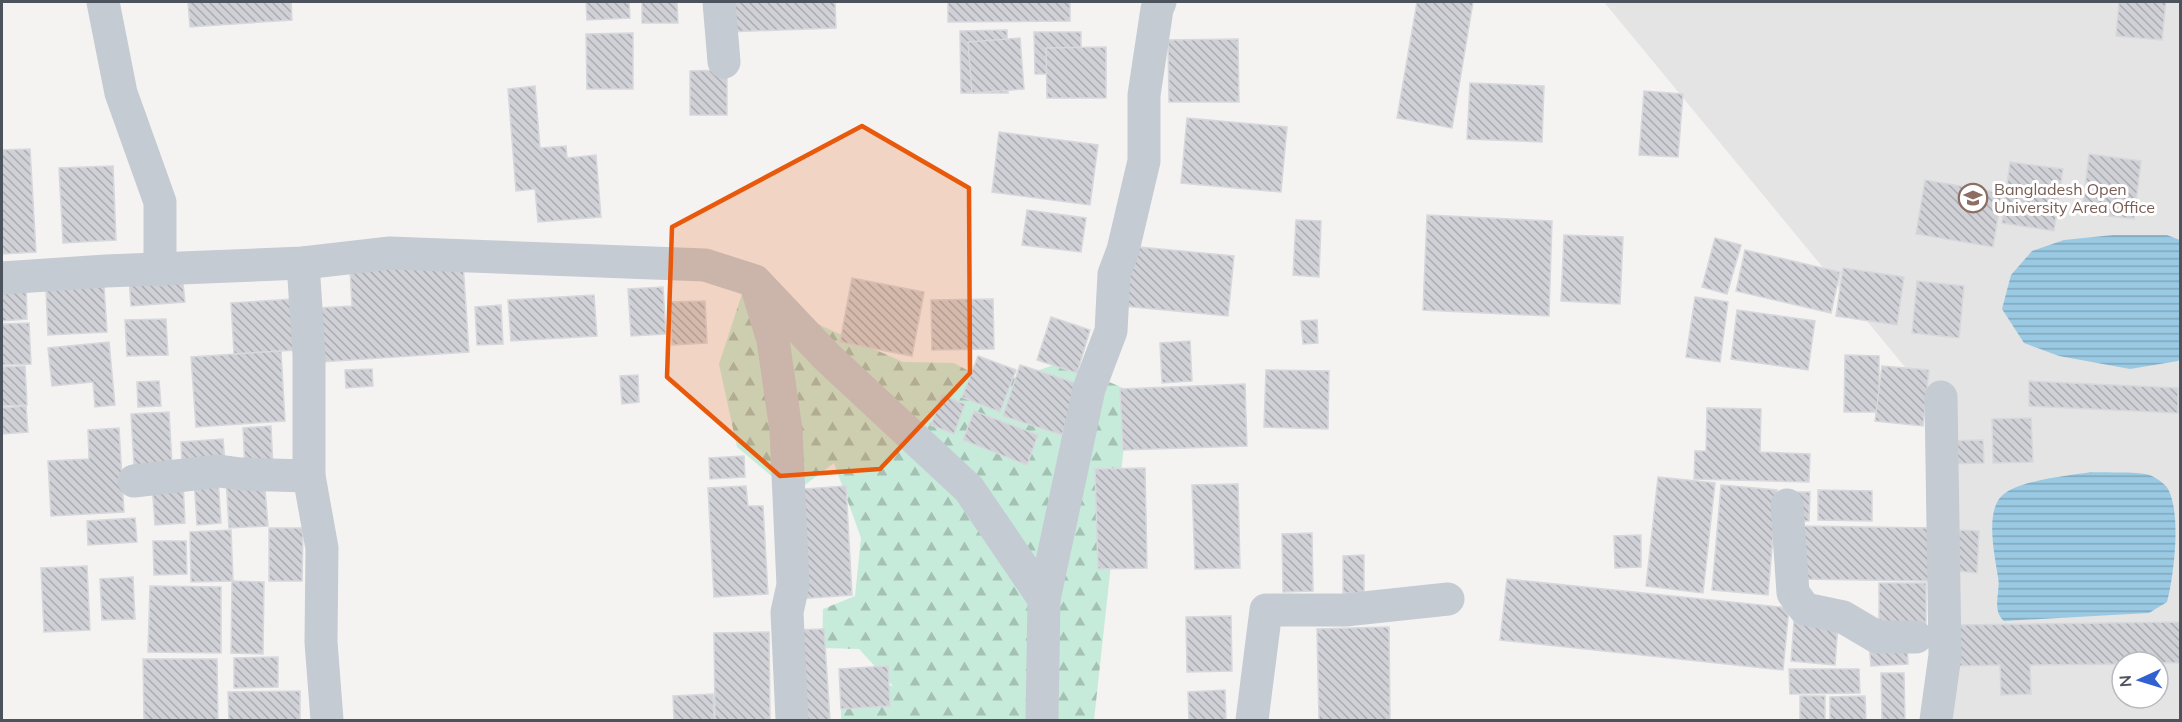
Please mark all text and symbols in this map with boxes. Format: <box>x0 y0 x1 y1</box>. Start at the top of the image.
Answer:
place label: Bangladesh Open University Area Office <box>1994 179 2155 217</box>
school or university icon: Bangladesh Open University Area Office <box>1957 182 1989 214</box>
north arrow <box>2110 650 2170 710</box>
text: N <box>2115 674 2135 688</box>

